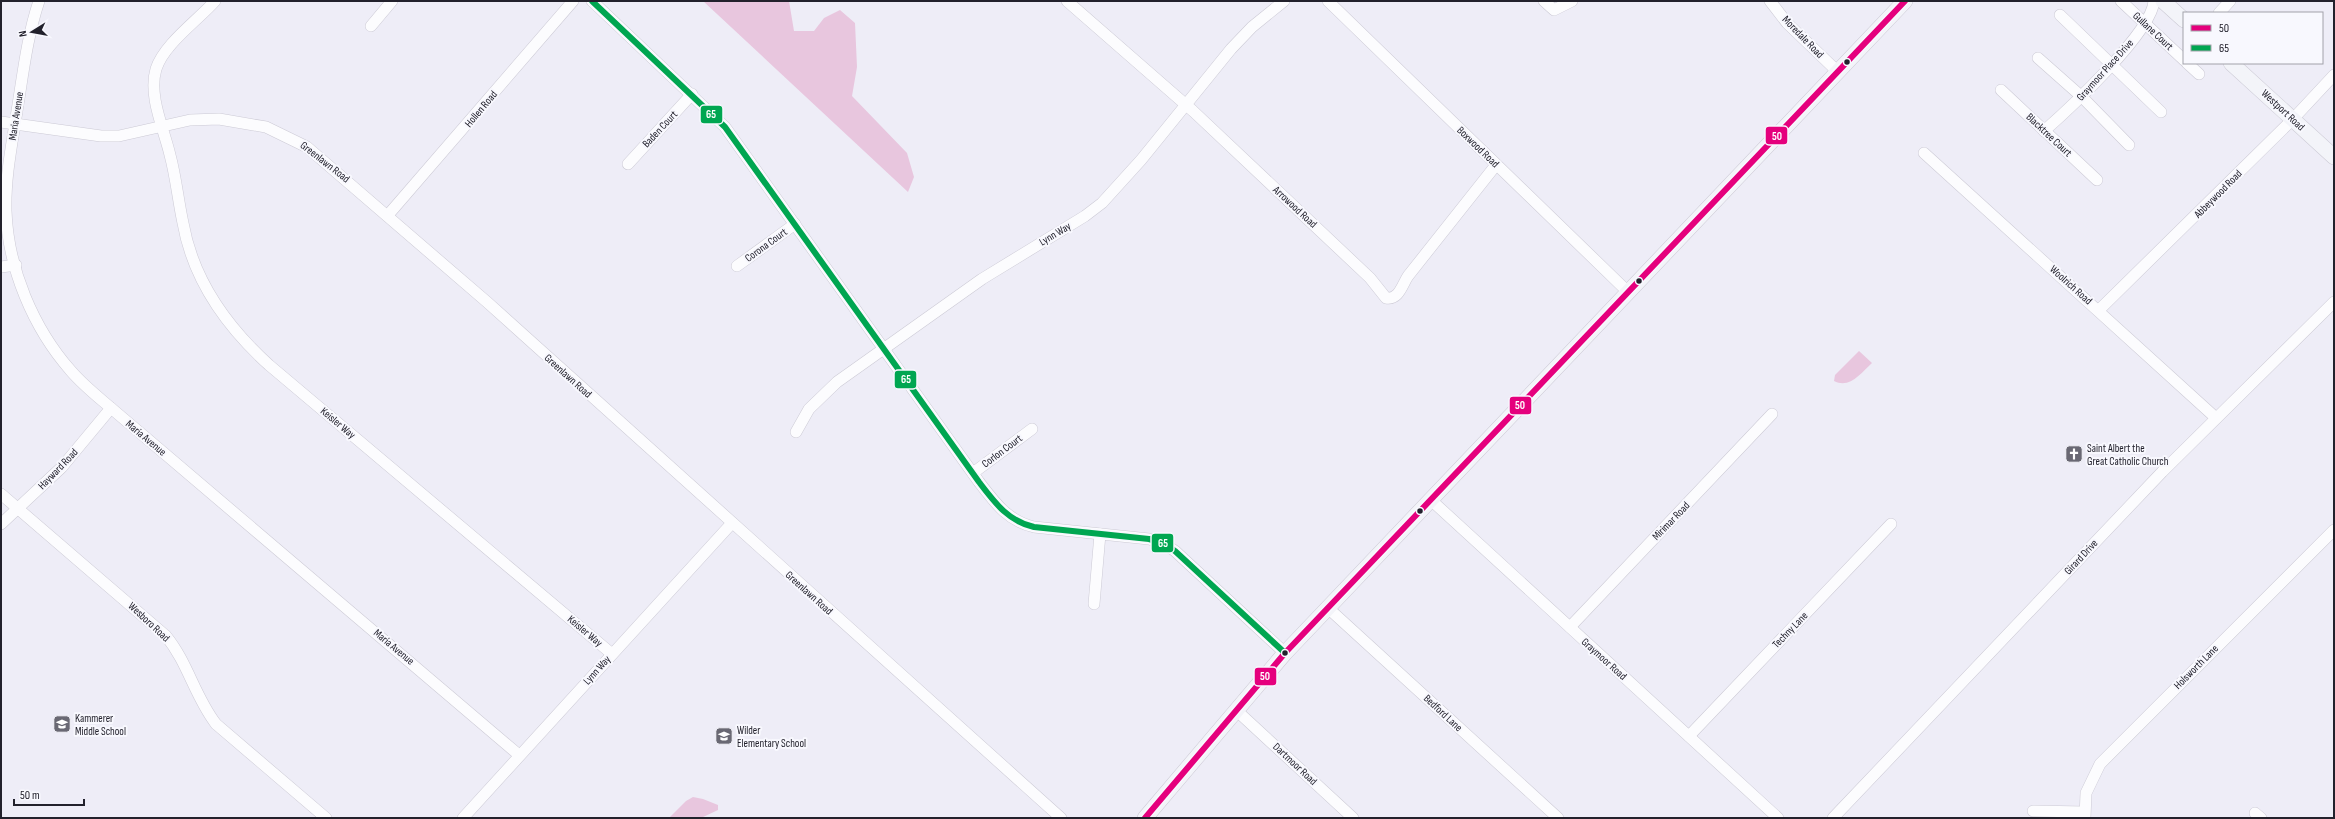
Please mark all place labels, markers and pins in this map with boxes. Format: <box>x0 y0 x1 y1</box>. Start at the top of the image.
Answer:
unlabelled marker <box>1842 57 1852 67</box>
unlabelled marker <box>1634 276 1644 286</box>
place label: Saint Albert the Great Catholic Church <box>2087 442 2169 468</box>
church icon: Saint Albert the Great Catholic Church <box>2064 444 2084 464</box>
unlabelled marker <box>1415 506 1425 516</box>
unlabelled marker <box>1280 648 1290 658</box>
place label: Kammerer Middle School <box>75 712 126 738</box>
school or university icon: Kammerer Middle School <box>52 714 72 734</box>
place label: Wilder Elementary School <box>737 724 806 750</box>
school or university icon: Wilder Elementary School <box>714 726 734 746</box>

